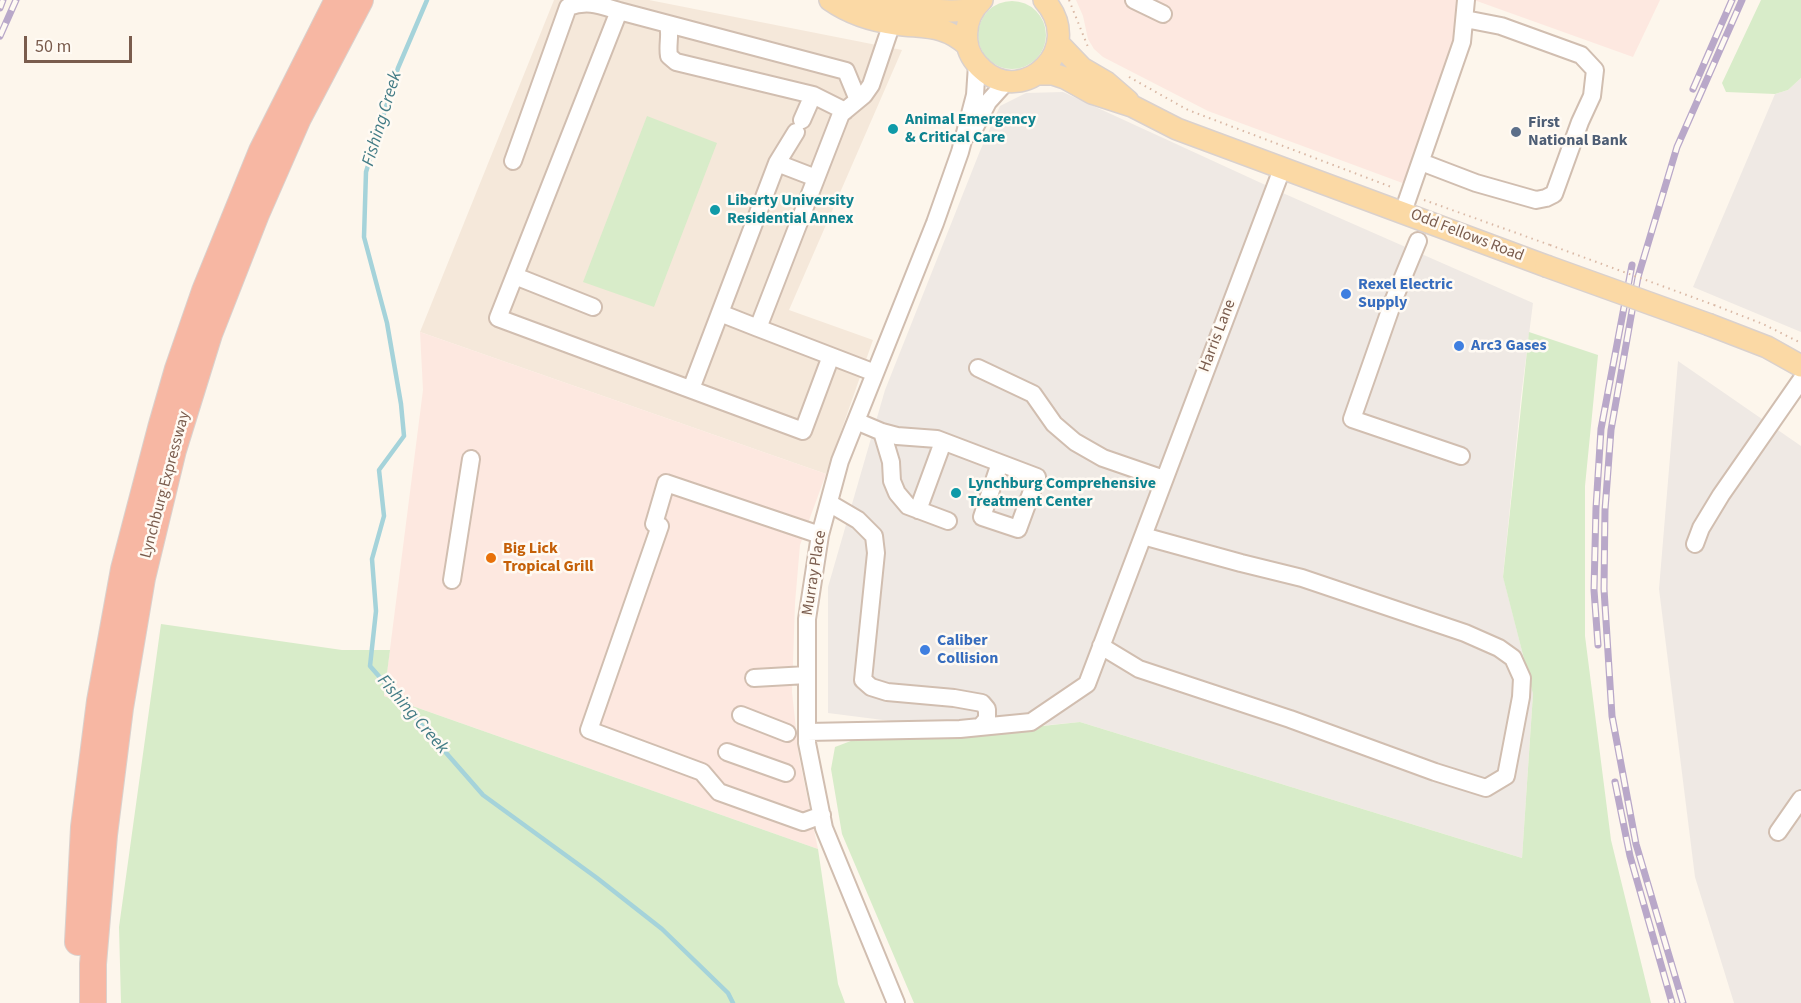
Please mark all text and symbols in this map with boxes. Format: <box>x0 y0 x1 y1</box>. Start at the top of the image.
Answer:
scale bar <box>27 24 135 62</box>
text: 50 m <box>35 34 71 59</box>
water label: Fishing Creek <box>358 69 408 169</box>
place label: Animal Emergency & Critical Care <box>905 110 1036 148</box>
place label: First National Bank <box>1528 113 1628 151</box>
marker: Animal Emergency & Critical Care <box>886 122 900 136</box>
marker: First National Bank <box>1509 125 1523 139</box>
place label: Liberty University Residential Annex <box>727 191 854 229</box>
marker: Liberty University Residential Annex <box>708 203 722 217</box>
street label: Odd Fellows Road <box>1408 206 1526 266</box>
place label: Rexel Electric Supply <box>1358 275 1453 313</box>
marker: Rexel Electric Supply <box>1339 287 1353 301</box>
street label: Harris Lane <box>1195 297 1241 375</box>
place label: Arc3 Gases <box>1471 336 1547 356</box>
marker: Arc3 Gases <box>1452 339 1466 353</box>
street label: Lynchburg Expressway <box>137 409 195 561</box>
place label: Lynchburg Comprehensive Treatment Center <box>968 474 1156 512</box>
marker: Lynchburg Comprehensive Treatment Center <box>949 486 963 500</box>
street label: Murray Place <box>799 529 831 617</box>
place label: Big Lick Tropical Grill <box>503 539 594 577</box>
marker: Big Lick Tropical Grill <box>484 551 498 565</box>
place label: Caliber Collision <box>937 631 998 669</box>
marker: Caliber Collision <box>918 643 932 657</box>
water label: Fishing Creek <box>372 671 452 759</box>

